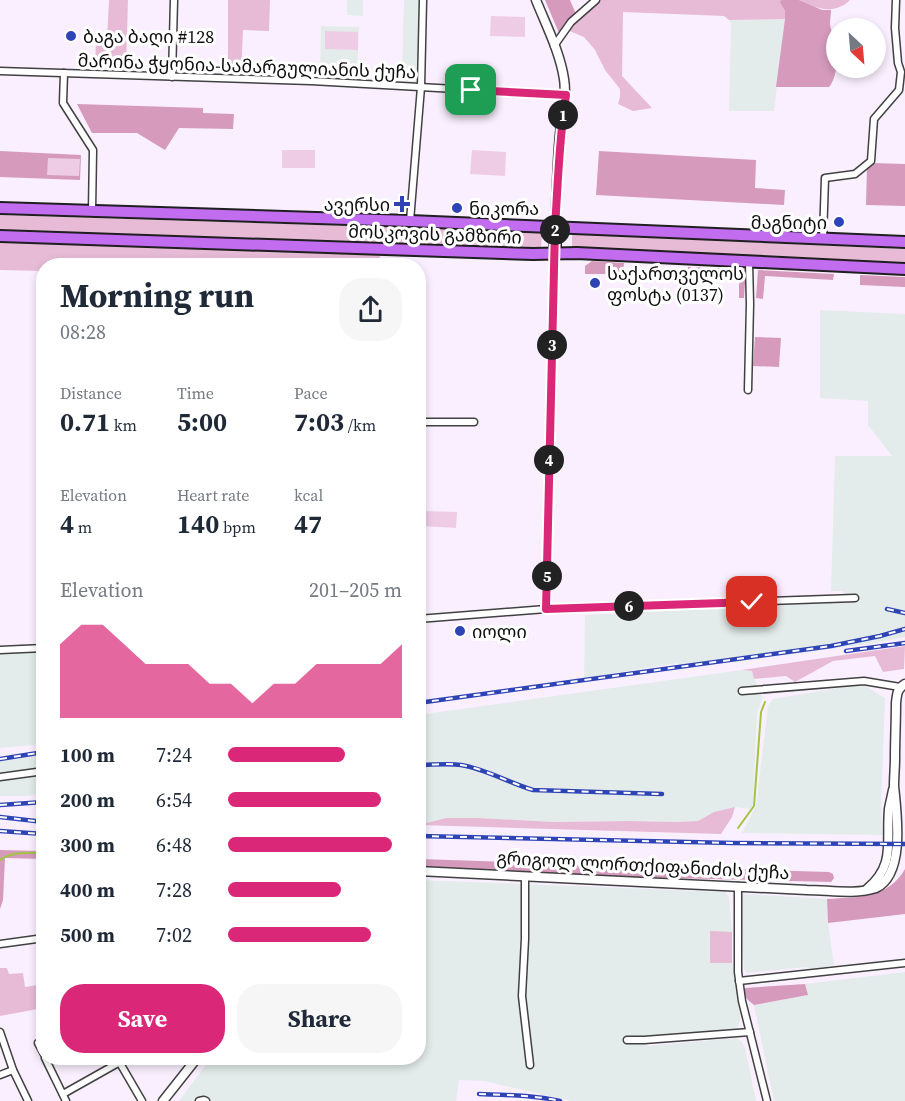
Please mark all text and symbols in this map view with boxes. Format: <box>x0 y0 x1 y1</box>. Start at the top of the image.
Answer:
north arrow <box>826 18 886 78</box>
map controls <box>826 18 886 78</box>
place label: ბაგა ბაღი #128 <box>83 24 214 49</box>
marker: ბაგა ბაღი #128 <box>64 29 78 43</box>
street label: მარინა ჭყონია-სამარგულიანის ქუჩა <box>77 48 417 84</box>
pin <box>445 64 496 115</box>
icon: arrive <box>454 73 487 106</box>
pin: 1 <box>548 100 578 130</box>
text: 1 <box>559 104 567 126</box>
place label: ავერსი <box>324 192 390 217</box>
place label: ნიკორა <box>469 196 539 221</box>
marker: ავერსი <box>395 197 409 211</box>
marker: ნიკორა <box>450 201 464 215</box>
place label: მაგნიტი <box>751 210 827 235</box>
pin: 2 <box>540 215 570 245</box>
marker: მაგნიტი <box>832 215 846 229</box>
street label: მოსკოვის გამზირი <box>348 218 522 250</box>
text: 2 <box>551 219 559 241</box>
place label: საქართველოს ფოსტა (0137) <box>607 261 744 307</box>
text: Morning run <box>60 273 254 318</box>
marker: საქართველოს ფოსტა (0137) <box>588 276 602 290</box>
button: share <box>339 278 402 341</box>
text: 08:28 <box>60 318 106 346</box>
pin: 3 <box>537 330 567 360</box>
text: 3 <box>548 334 556 356</box>
text: Distance <box>60 382 122 404</box>
text: Time <box>177 382 214 404</box>
text: Pace <box>294 382 328 404</box>
text: 0.71 <box>60 404 110 440</box>
text: 5:00 <box>177 404 227 440</box>
text: 7:03 <box>294 404 344 440</box>
text: km <box>110 414 137 436</box>
text: /km <box>344 414 376 436</box>
pin: 4 <box>534 445 564 475</box>
text: 4 <box>545 449 553 471</box>
text: Elevation <box>60 484 127 506</box>
text: Heart rate <box>177 484 249 506</box>
text: kcal <box>294 484 323 506</box>
text: 4 <box>60 506 74 542</box>
text: 140 <box>177 506 219 542</box>
text: 47 <box>294 506 322 542</box>
text: m <box>74 516 92 538</box>
text: bpm <box>219 516 256 538</box>
pin: 5 <box>532 561 562 591</box>
text: 5 <box>543 565 551 587</box>
text: Elevation <box>60 576 144 604</box>
text: 201–205 m <box>309 576 402 604</box>
pin <box>726 576 777 627</box>
icon: check <box>735 585 768 618</box>
pin: 6 <box>614 591 644 621</box>
text: 6 <box>625 595 633 617</box>
place label: იოლი <box>472 619 527 644</box>
marker: იოლი <box>453 624 467 638</box>
text: 100 m <box>60 741 115 769</box>
text: 7:24 <box>156 741 192 769</box>
text: 200 m <box>60 786 115 814</box>
text: 6:54 <box>156 786 192 814</box>
text: 300 m <box>60 831 115 859</box>
text: 6:48 <box>156 831 192 859</box>
street label: გრიგოლ ლორთქიფანიძის ქუჩა <box>496 845 790 885</box>
text: 400 m <box>60 876 115 904</box>
text: 7:28 <box>156 876 192 904</box>
text: 500 m <box>60 921 115 949</box>
text: 7:02 <box>156 921 192 949</box>
button: Save <box>60 984 225 1053</box>
button: Share <box>237 984 402 1053</box>

